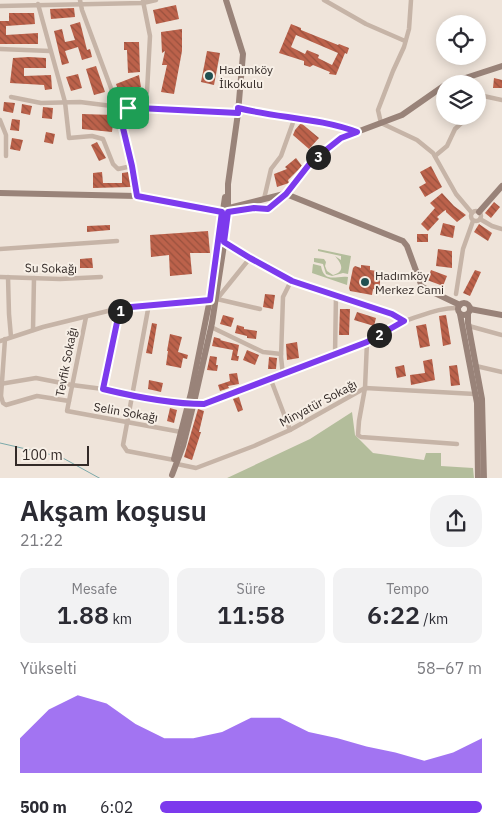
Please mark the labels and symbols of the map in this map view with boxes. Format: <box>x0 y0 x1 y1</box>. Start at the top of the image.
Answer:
place label: Hadımköy İlkokulu <box>219 62 273 91</box>
marker: Hadımköy İlkokulu <box>203 70 215 82</box>
pin <box>107 87 149 129</box>
pin: 3 <box>306 144 330 170</box>
street label: Su Sokağı <box>25 260 77 276</box>
place label: Hadımköy Merkez Cami <box>375 268 444 297</box>
marker: Hadımköy Merkez Cami <box>359 276 371 288</box>
pin: 1 <box>108 298 132 324</box>
pin: 2 <box>366 322 392 348</box>
street label: Tevfik Sokağı <box>52 326 80 398</box>
street label: Minyatür Sokağı <box>277 376 359 430</box>
street label: Selin Sokağı <box>93 399 159 425</box>
scale bar <box>15 443 89 467</box>

